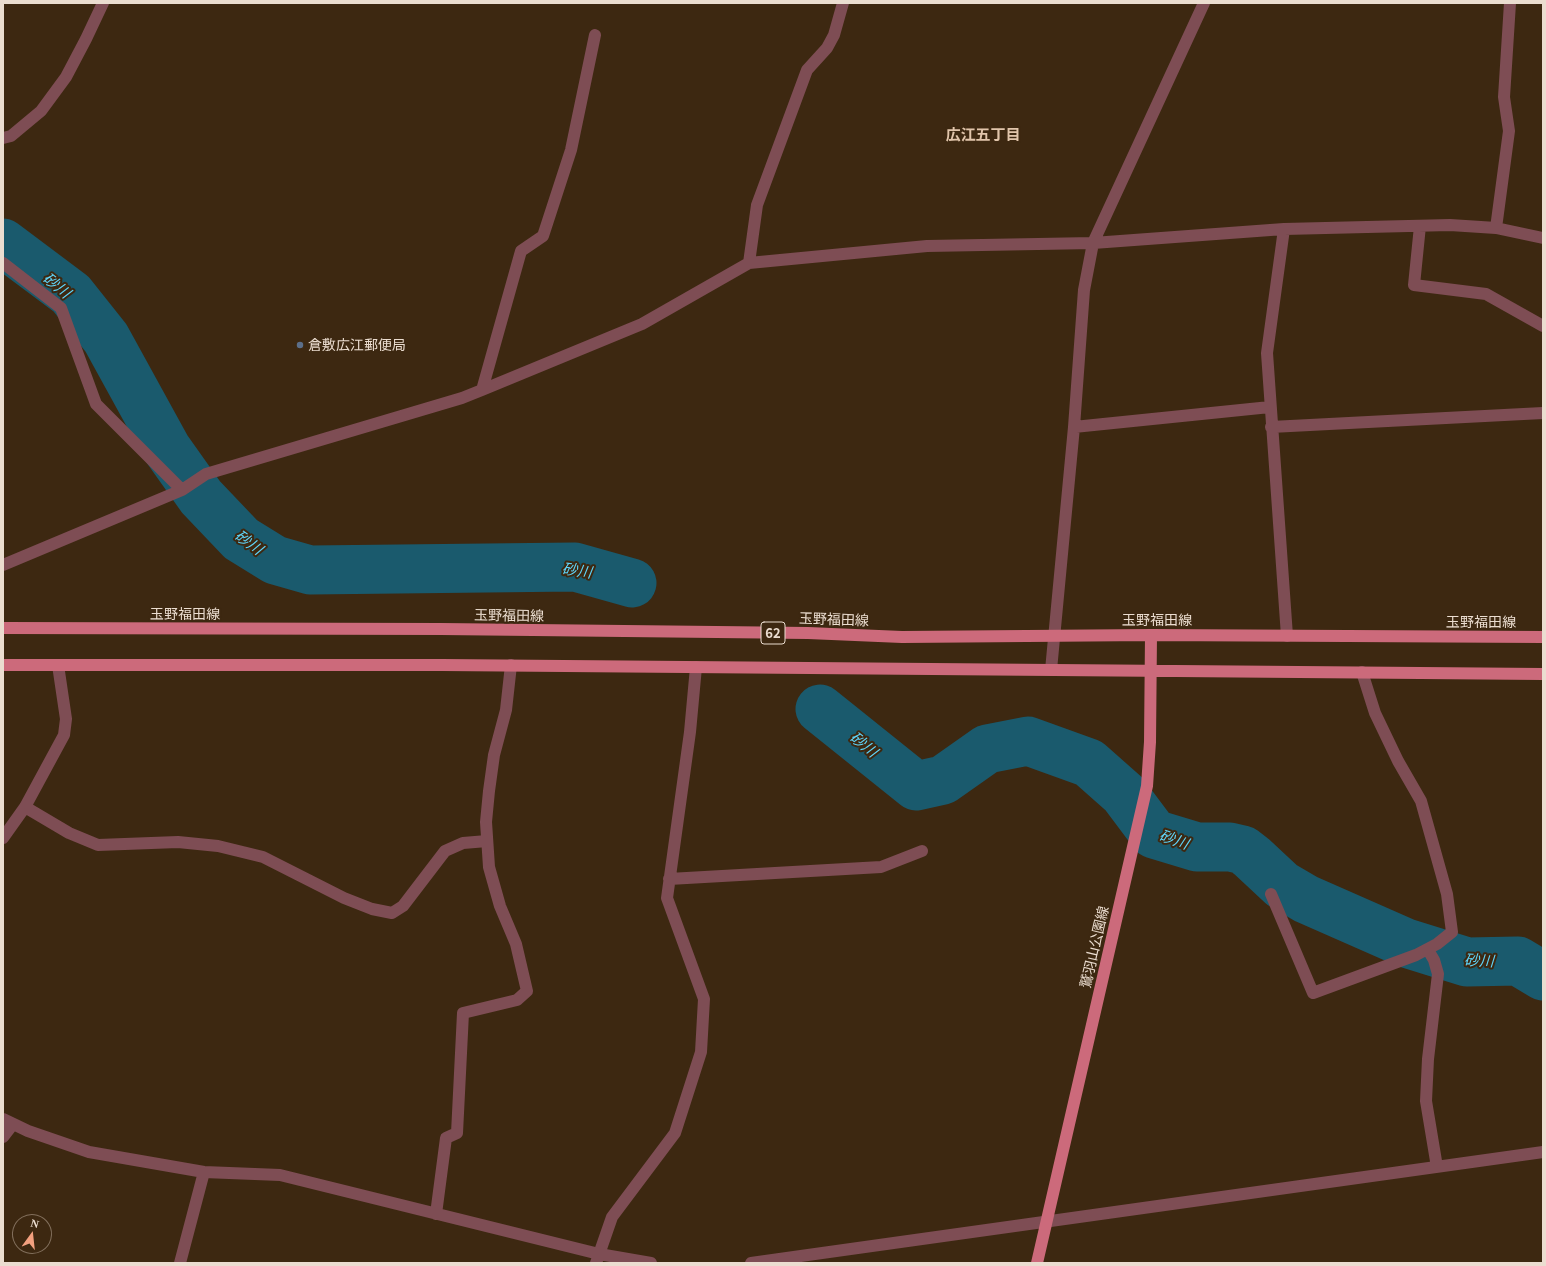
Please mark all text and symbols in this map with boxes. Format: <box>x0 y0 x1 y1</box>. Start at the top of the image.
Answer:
district label: 広江五丁目 <box>946 125 1020 143</box>
water label: 砂川 <box>40 269 74 301</box>
place label: 倉敷広江郵便局 <box>308 337 406 353</box>
marker: 倉敷広江郵便局 <box>295 340 305 350</box>
water label: 砂川 <box>232 526 266 558</box>
water label: 砂川 <box>561 559 593 581</box>
street label: 玉野福田線 <box>150 606 220 622</box>
street label: 玉野福田線 <box>474 606 544 624</box>
street label: 玉野福田線 <box>799 609 869 629</box>
street label: 玉野福田線 <box>1122 612 1192 628</box>
street label: 玉野福田線 <box>1446 614 1516 630</box>
road number: 62 <box>761 622 785 644</box>
water label: 砂川 <box>847 728 881 760</box>
water label: 砂川 <box>1157 826 1191 852</box>
street label: 鷲羽山公園線 <box>1076 904 1112 990</box>
water label: 砂川 <box>1464 950 1494 970</box>
north arrow <box>12 1214 52 1254</box>
text: N <box>29 1217 40 1230</box>

